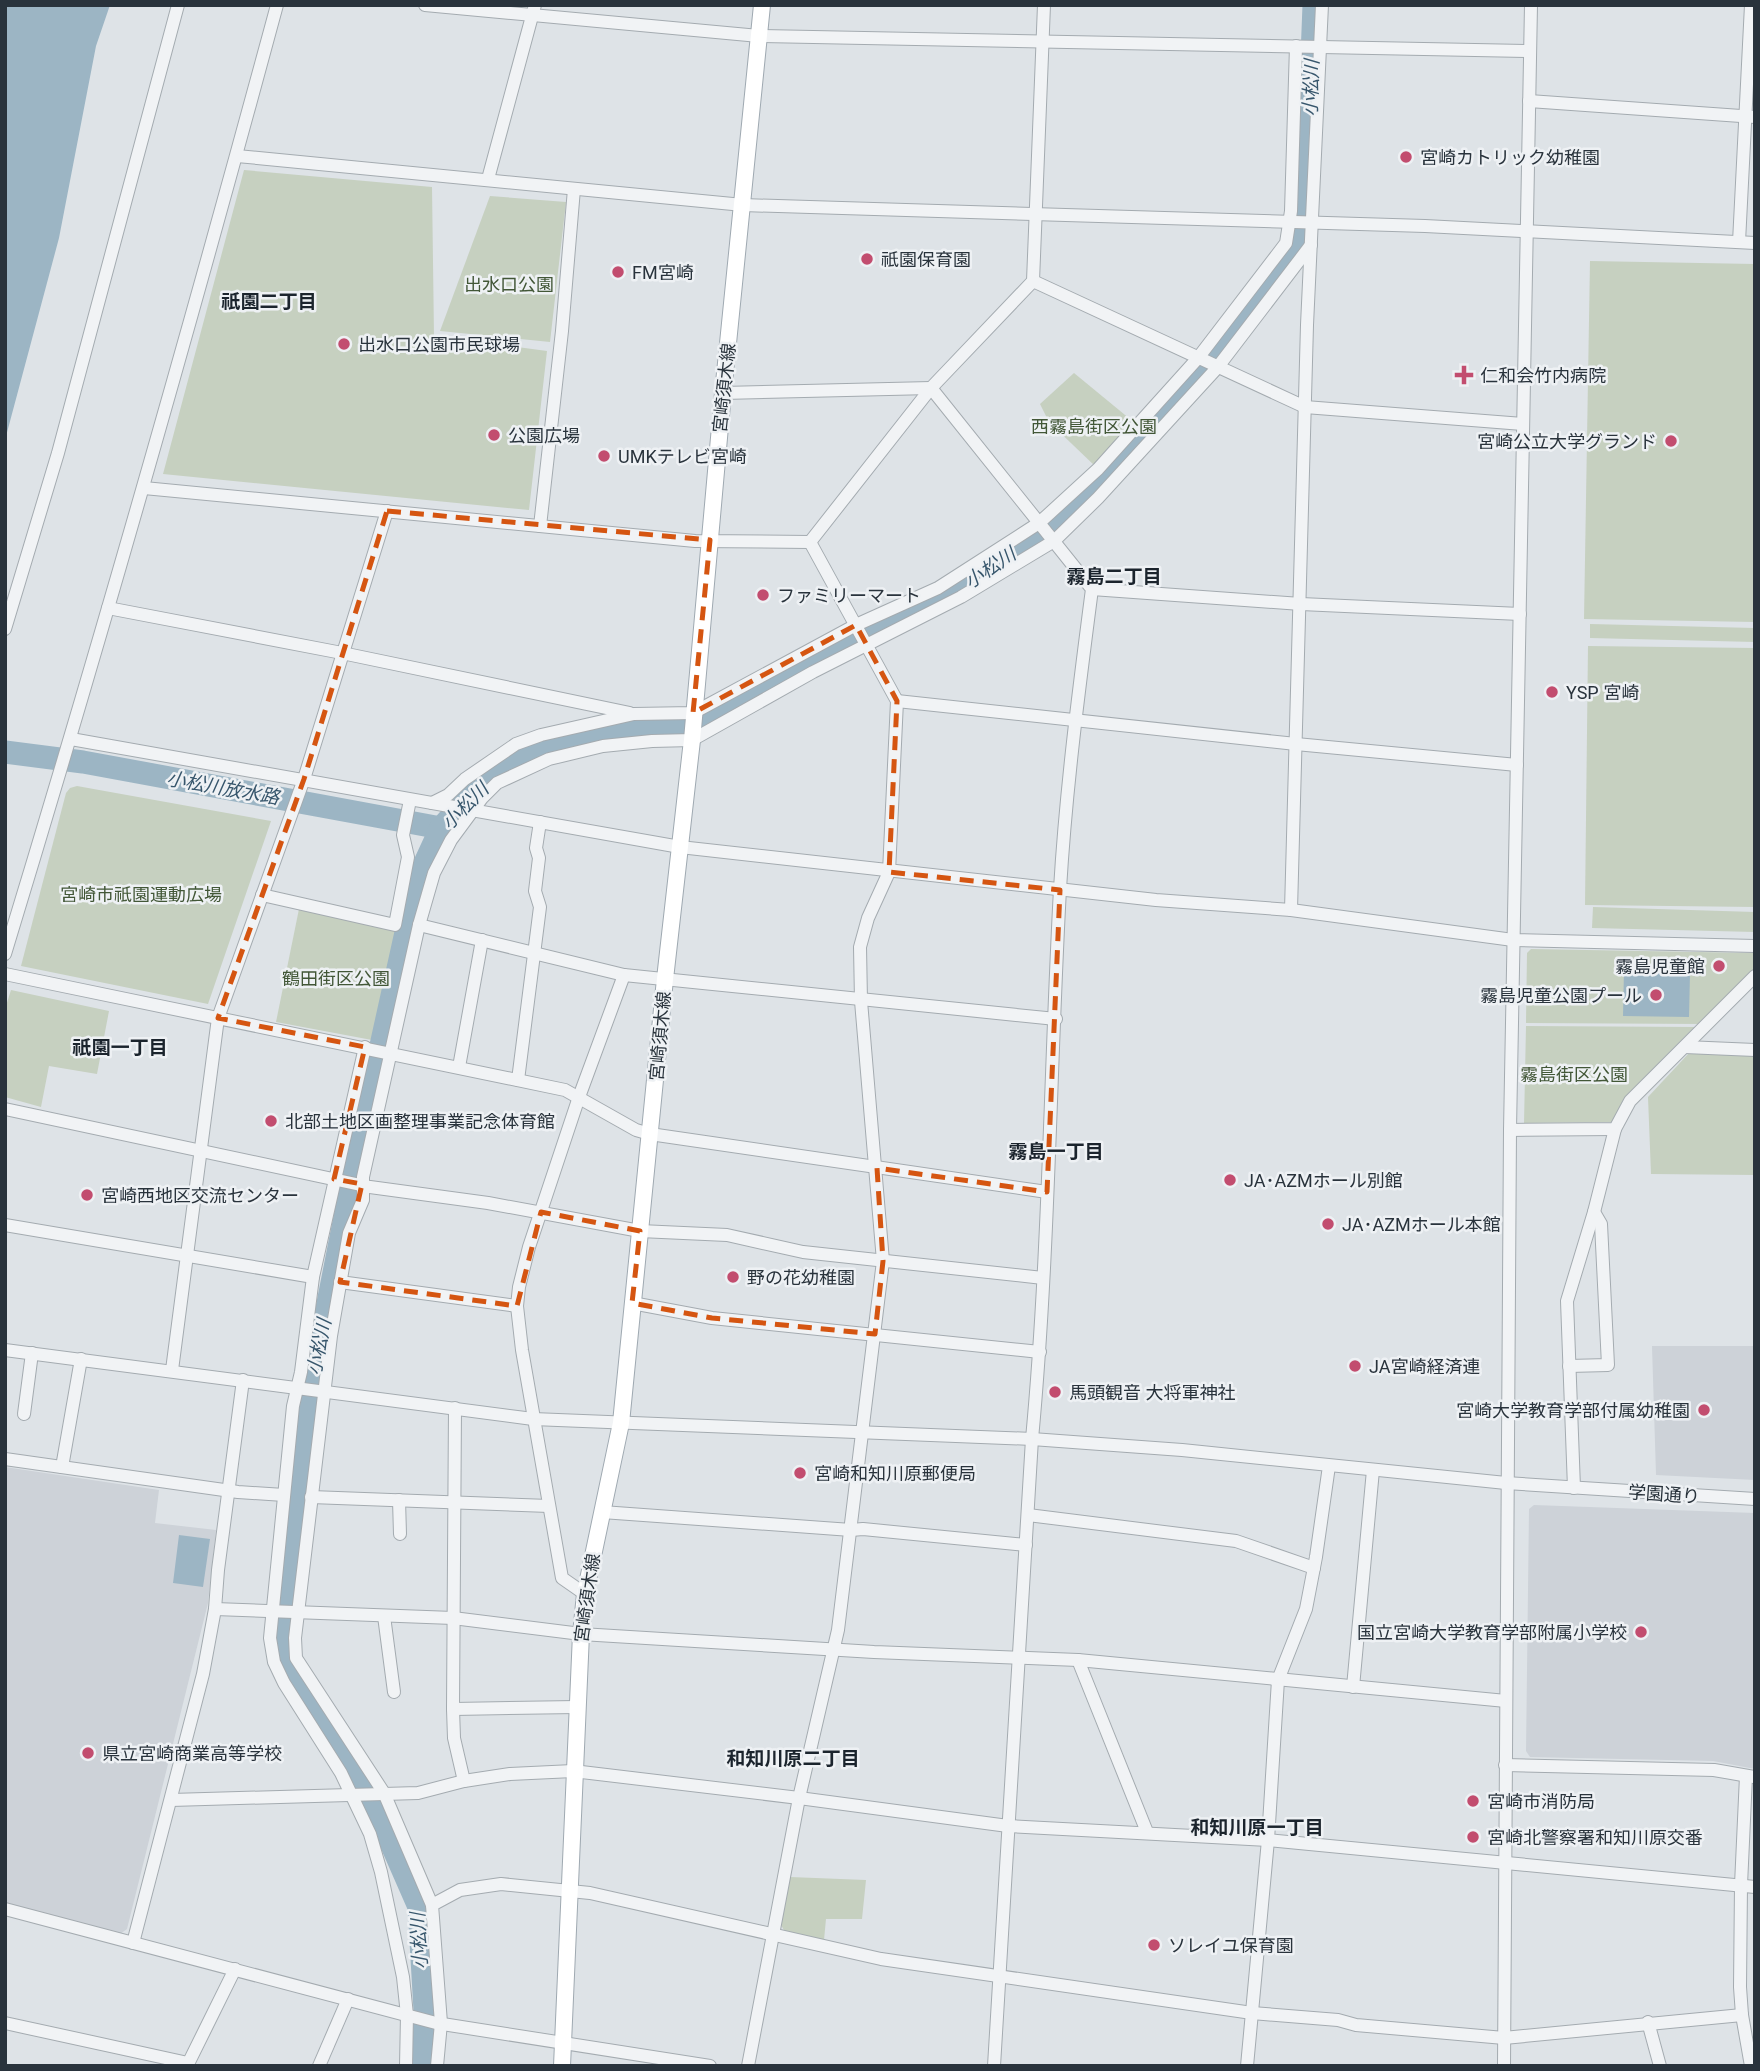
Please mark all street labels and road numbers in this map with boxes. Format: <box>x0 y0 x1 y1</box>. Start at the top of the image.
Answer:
street label: 宮崎須木線 <box>709 342 739 434</box>
street label: 宮崎須木線 <box>646 990 674 1082</box>
street label: 学園通り <box>1627 1481 1701 1507</box>
street label: 宮崎須木線 <box>570 1552 604 1644</box>

